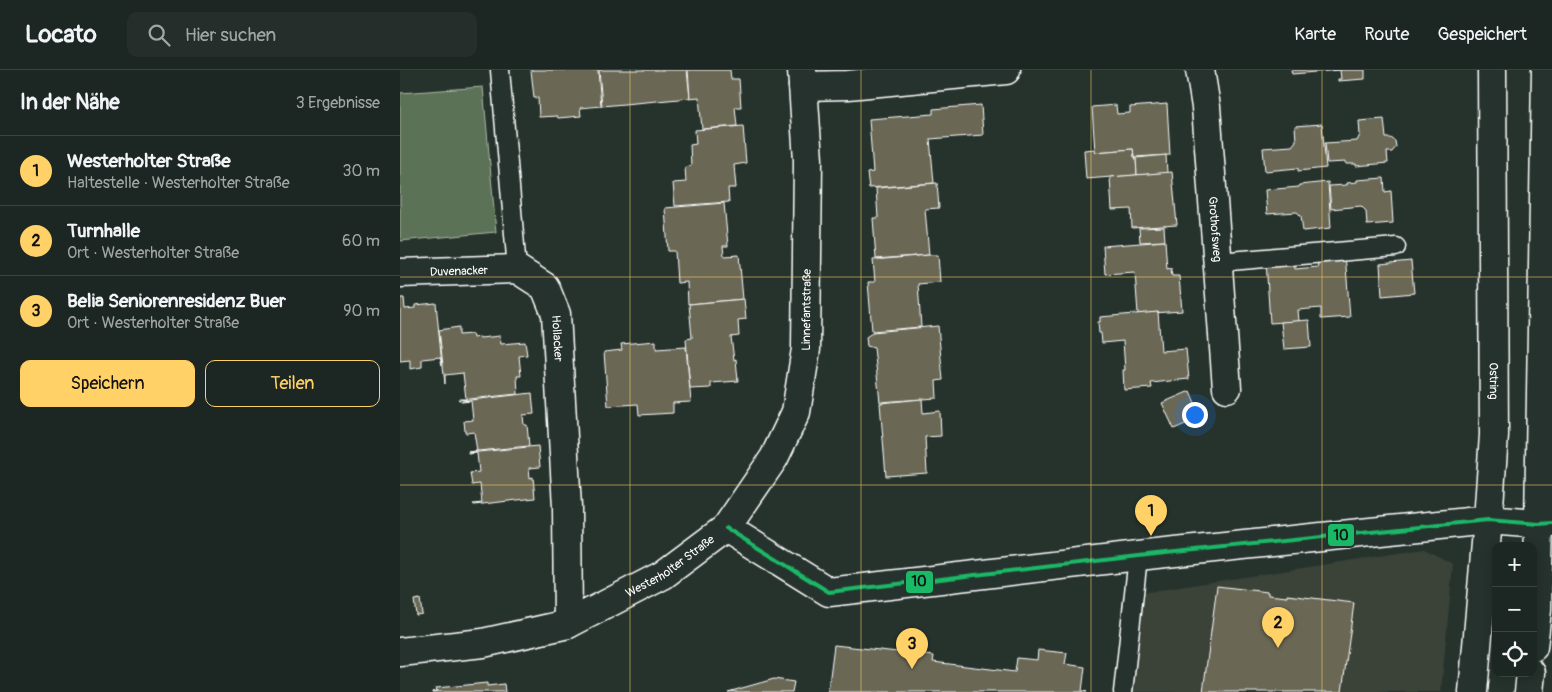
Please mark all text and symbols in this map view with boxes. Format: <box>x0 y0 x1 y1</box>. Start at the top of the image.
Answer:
search box <box>127 12 477 57</box>
text: Locato <box>25 20 97 49</box>
icon: search <box>145 21 173 49</box>
text: Hier suchen <box>185 23 276 47</box>
text: Karte <box>1294 23 1336 46</box>
text: Route <box>1364 23 1409 46</box>
text: Gespeichert <box>1437 23 1527 46</box>
text: In der Nähe <box>20 89 120 116</box>
text: 3 Ergebnisse <box>296 93 380 113</box>
text: Westerholter Straße <box>67 149 231 173</box>
text: 1 <box>33 161 39 181</box>
text: 30 m <box>342 161 380 181</box>
text: Haltestelle · Westerholter Straße <box>67 173 290 193</box>
street label: Grothofsweg <box>1205 196 1225 263</box>
text: Turnhalle <box>67 219 140 243</box>
text: 2 <box>32 231 40 251</box>
text: 60 m <box>342 231 380 251</box>
text: Ort · Westerholter Straße <box>67 243 239 263</box>
street label: Duvenacker <box>430 263 489 280</box>
street label: Linnefantstraße <box>799 269 815 351</box>
text: Belia Seniorenresidenz Buer <box>67 289 286 313</box>
text: 3 <box>32 301 40 321</box>
text: 90 m <box>343 301 380 321</box>
text: Ort · Westerholter Straße <box>67 313 239 333</box>
street label: Hollacker <box>548 315 566 363</box>
button: Speichern <box>20 360 195 407</box>
button: Teilen <box>205 360 380 407</box>
street label: Ostring <box>1486 362 1501 400</box>
your location <box>1182 402 1208 428</box>
pin: 1 <box>1135 495 1167 536</box>
line badge: 10 <box>1327 523 1355 547</box>
text: 10 <box>1333 527 1349 544</box>
street label: Westerholter Straße <box>623 532 718 601</box>
map controls <box>1492 542 1537 677</box>
button: + <box>1492 542 1537 587</box>
line badge: 10 <box>905 570 934 594</box>
text: 10 <box>911 573 927 590</box>
button: − <box>1492 587 1537 632</box>
pin: 2 <box>1262 607 1294 648</box>
pin: 3 <box>896 628 928 669</box>
button: locate <box>1492 632 1537 677</box>

